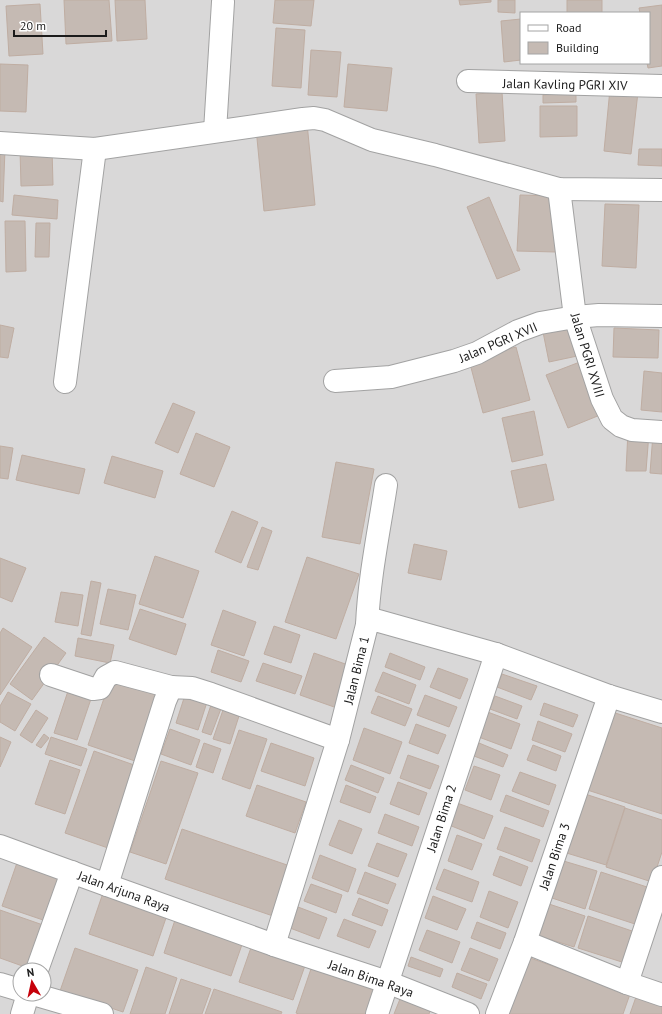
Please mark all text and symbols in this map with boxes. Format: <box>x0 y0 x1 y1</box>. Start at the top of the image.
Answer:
scale bar <box>14 12 106 38</box>
legend <box>520 12 650 64</box>
text: 20 m <box>20 18 46 33</box>
text: Road <box>556 20 581 35</box>
text: Building <box>556 40 599 55</box>
street label: Jalan Kavling PGRI XIV <box>501 75 628 94</box>
street label: Jalan PGRI XVIII <box>566 310 608 399</box>
street label: Jalan PGRI XVII <box>455 318 540 367</box>
street label: Jalan Bima 1 <box>340 634 373 707</box>
street label: Jalan Bima 2 <box>422 782 460 855</box>
street label: Jalan Bima 3 <box>535 820 574 893</box>
street label: Jalan Arjuna Raya <box>75 867 172 916</box>
street label: Jalan Bima Raya <box>325 956 416 1001</box>
north arrow <box>12 962 52 1002</box>
text: N <box>26 965 35 980</box>

